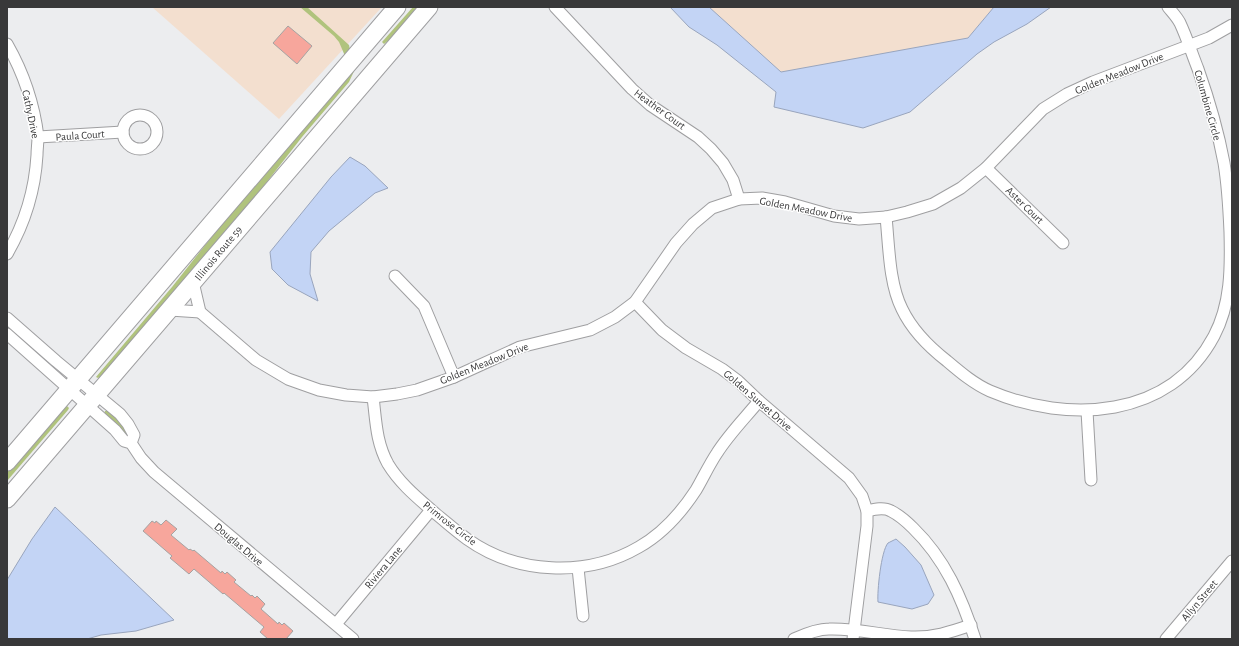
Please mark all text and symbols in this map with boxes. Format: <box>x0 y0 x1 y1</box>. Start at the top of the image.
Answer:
street label: Golden Meadow Drive <box>1073 51 1165 96</box>
street label: Columbine Circle <box>1192 69 1223 142</box>
street label: Heather Court <box>632 87 688 132</box>
street label: Cathy Drive <box>20 89 41 139</box>
street label: Paula Court <box>55 128 105 143</box>
street label: Aster Court <box>1004 185 1046 226</box>
street label: Golden Meadow Drive <box>759 195 853 224</box>
street label: Illinois Route 59 <box>193 224 244 283</box>
street label: Golden Meadow Drive <box>438 341 530 386</box>
street label: Golden Sunset Drive <box>721 368 794 433</box>
street label: Primrose Circle <box>421 499 478 548</box>
street label: Douglas Drive <box>212 521 265 568</box>
street label: Riviera Lane <box>363 544 404 591</box>
street label: Allyn Street <box>1179 577 1220 623</box>

